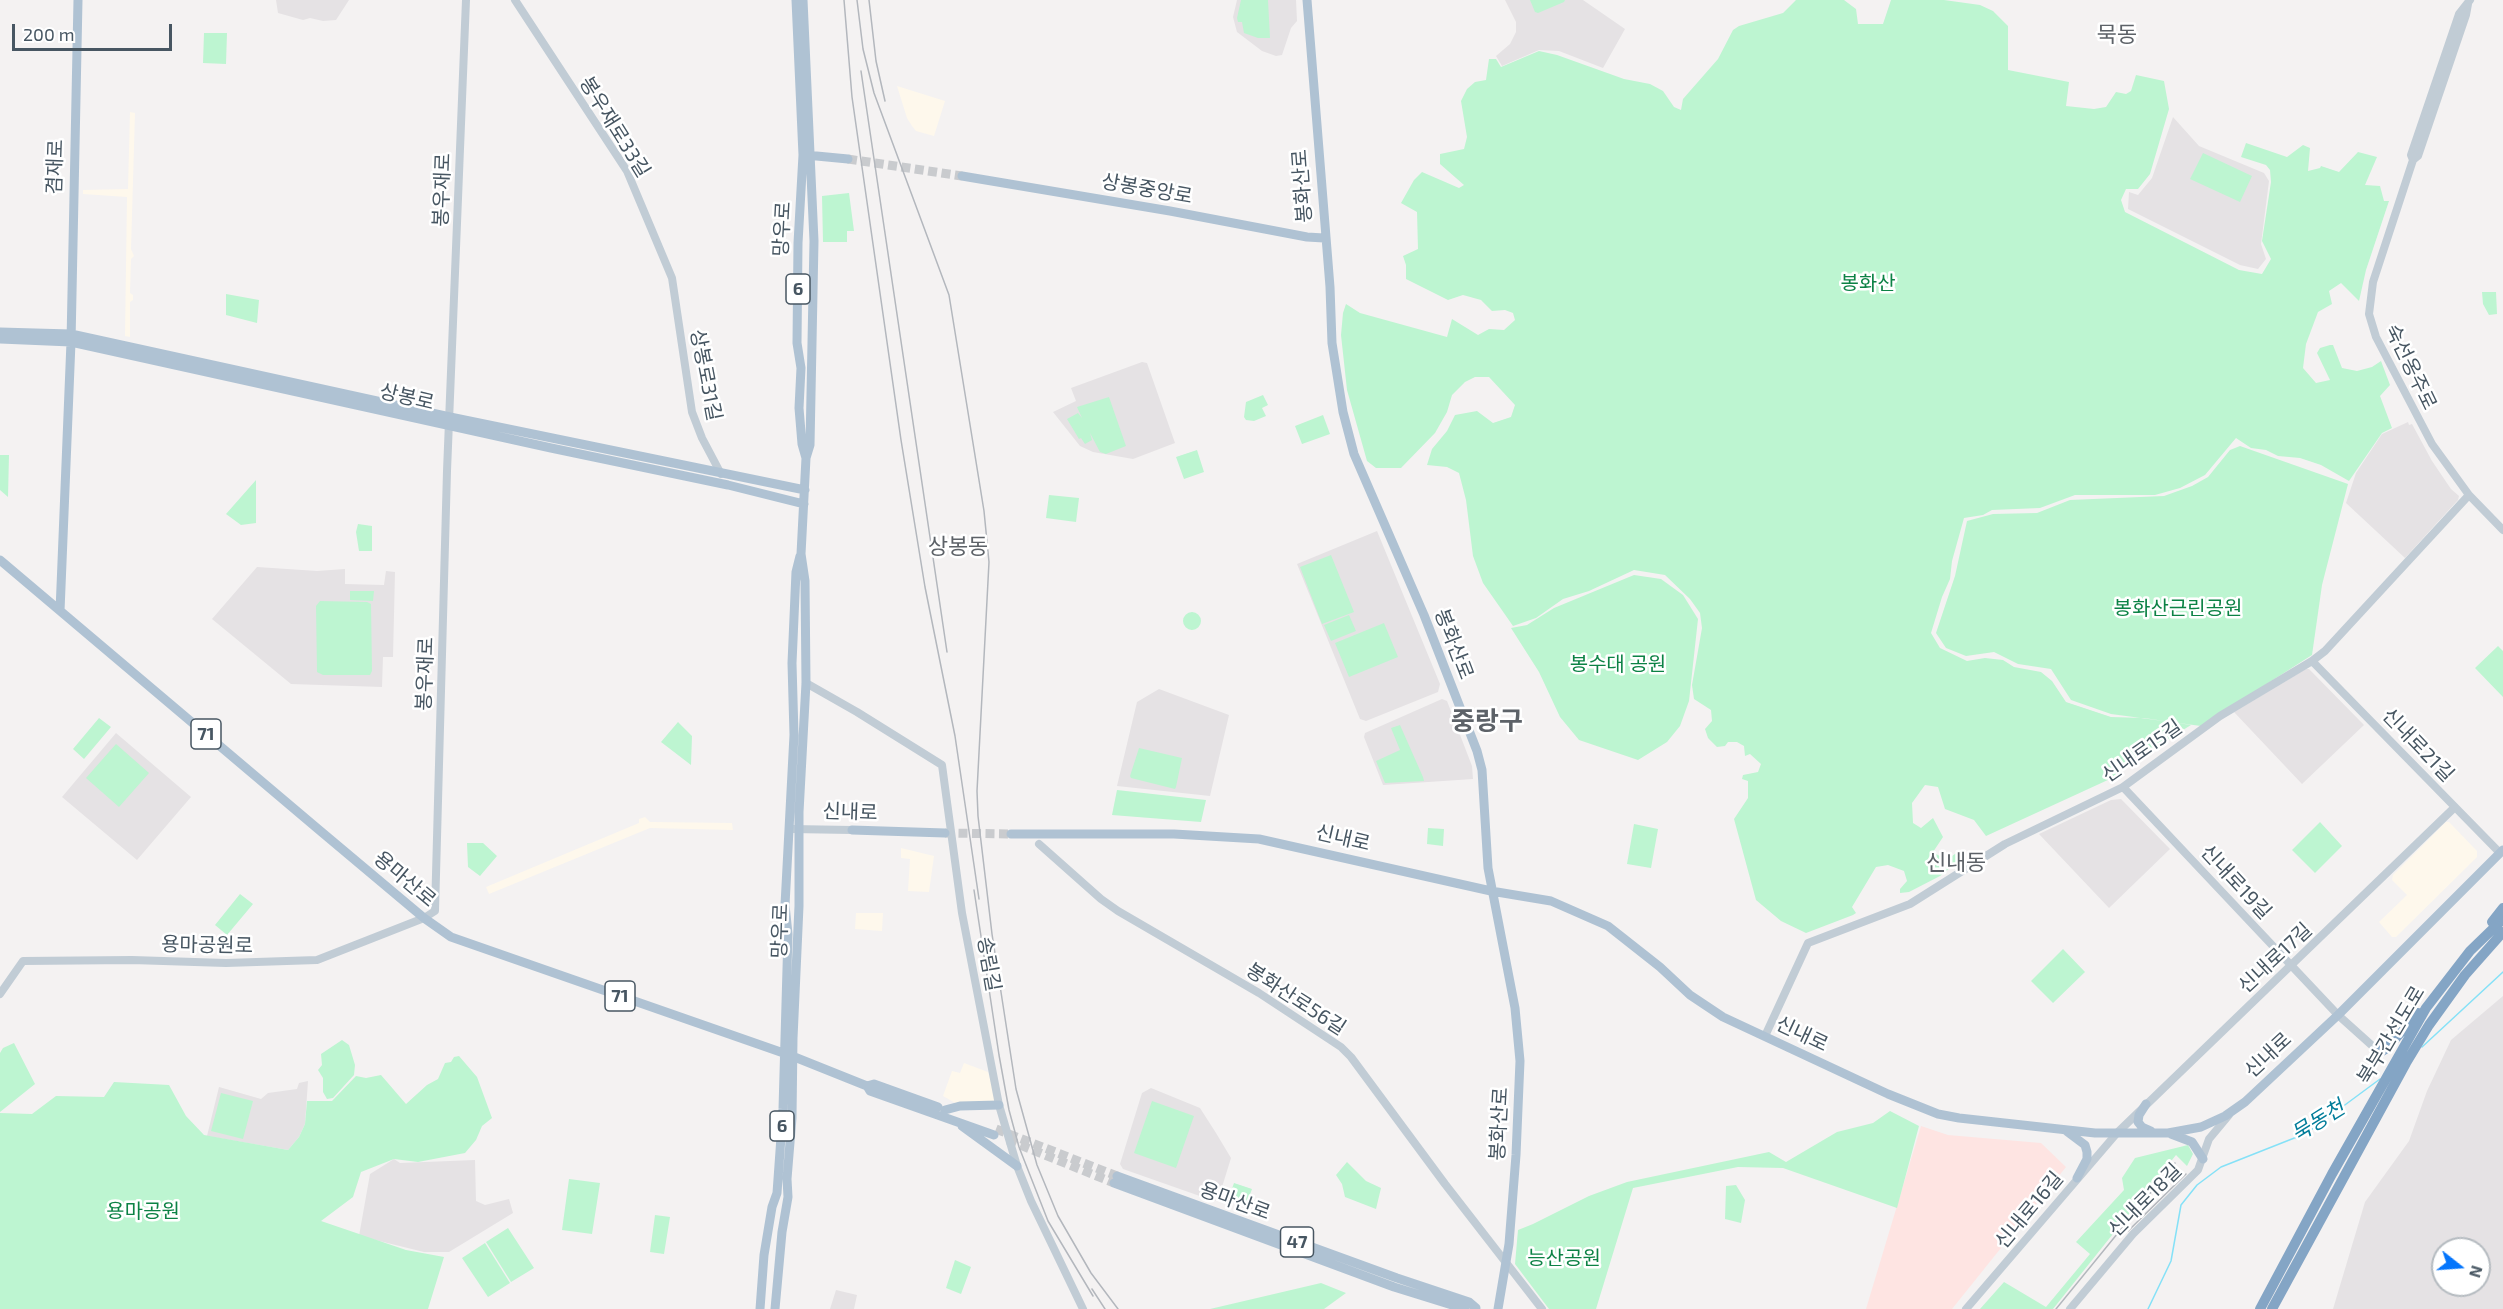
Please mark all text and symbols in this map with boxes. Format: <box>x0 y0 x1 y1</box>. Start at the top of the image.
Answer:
scale bar <box>15 12 176 50</box>
district label: 묵동 <box>2097 22 2137 48</box>
text: 200 m <box>23 23 75 45</box>
street label: 봉우재로33길 <box>575 72 655 182</box>
street label: 겸재로 <box>42 139 68 195</box>
street label: 봉화산로 <box>1287 148 1317 224</box>
street label: 봉우재로 <box>429 153 455 227</box>
street label: 상봉중앙로 <box>1100 169 1194 209</box>
street label: 망우로 <box>769 201 795 257</box>
park label: 봉화산 <box>1840 271 1896 295</box>
road number: 6 <box>786 274 810 304</box>
street label: 숙선옹주로 <box>2380 320 2442 414</box>
street label: 상봉로31길 <box>685 327 727 423</box>
street label: 상봉로 <box>377 379 437 415</box>
district label: 상봉동 <box>928 534 988 560</box>
park label: 봉화산근린공원 <box>2114 596 2242 620</box>
street label: 봉화산로 <box>1430 605 1478 683</box>
street label: 봉우재로 <box>412 637 438 711</box>
park label: 봉수대 공원 <box>1570 652 1666 676</box>
street label: 신내로21길 <box>2377 703 2459 787</box>
district label: 중랑구 <box>1451 705 1523 737</box>
street label: 신내로15길 <box>2097 715 2187 787</box>
road number: 71 <box>191 719 221 749</box>
street label: 신내로 <box>822 799 878 825</box>
street label: 신내로 <box>1313 820 1373 856</box>
street label: 신내로19길 <box>2196 840 2276 924</box>
street label: 용마산로 <box>369 846 441 912</box>
district label: 신내동 <box>1926 850 1986 876</box>
street label: 망우로 <box>767 903 793 959</box>
street label: 신내로17길 <box>2233 918 2317 998</box>
street label: 용마공원로 <box>161 932 253 958</box>
street label: 송림길 <box>972 935 1006 993</box>
street label: 봉화산로56길 <box>1242 958 1350 1040</box>
road number: 71 <box>605 981 635 1011</box>
street label: 북부간선도로 <box>2352 982 2430 1088</box>
street label: 신내로 <box>1772 1011 1832 1057</box>
street label: 신내로 <box>2240 1027 2296 1083</box>
street label: 봉화산로 <box>1485 1087 1513 1161</box>
water label: 묵동천 <box>2287 1095 2349 1147</box>
road number: 6 <box>770 1111 794 1141</box>
street label: 신내로18길 <box>2103 1158 2187 1242</box>
street label: 신내로16길 <box>1990 1167 2068 1253</box>
street label: 용마산로 <box>1196 1177 1274 1225</box>
park label: 용마공원 <box>106 1199 180 1223</box>
road number: 47 <box>1280 1227 1314 1257</box>
north arrow <box>2431 1237 2491 1297</box>
park label: 능산공원 <box>1527 1246 1601 1270</box>
text: N <box>2466 1264 2488 1280</box>

